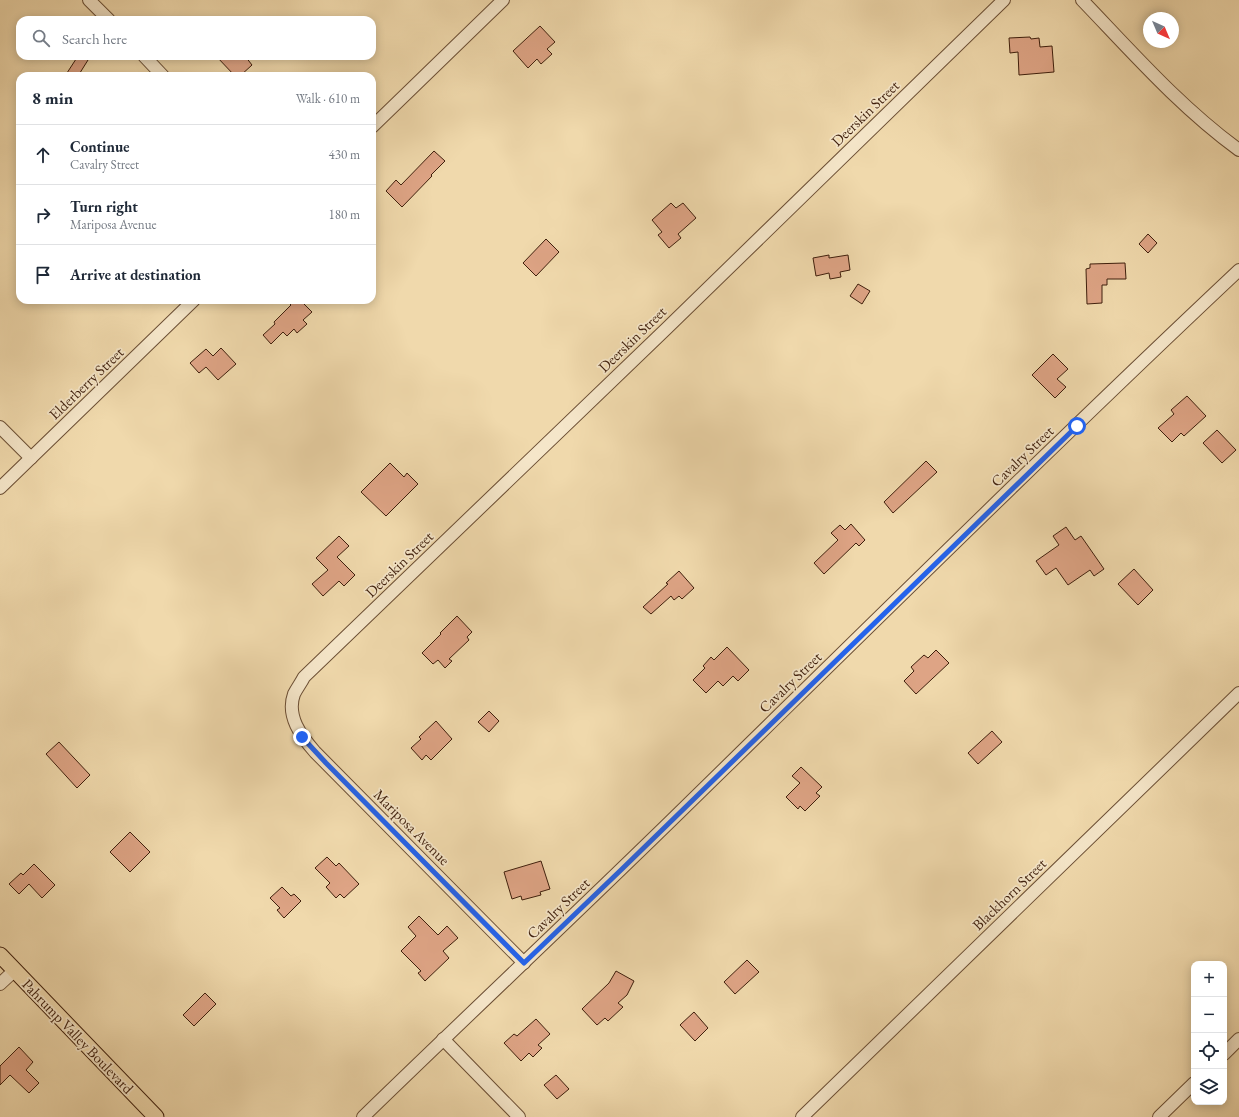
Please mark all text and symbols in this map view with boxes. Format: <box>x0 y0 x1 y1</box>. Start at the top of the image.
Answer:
north arrow <box>1143 12 1179 48</box>
search box <box>16 16 376 60</box>
icon: search <box>30 27 52 49</box>
text: Search here <box>62 29 127 48</box>
street label: Deerskin Street <box>827 76 903 150</box>
text: 8 min <box>32 87 73 109</box>
text: Walk · 610 m <box>296 90 360 107</box>
text: Continue <box>70 137 130 156</box>
icon: ahead <box>32 144 54 166</box>
text: 430 m <box>329 146 360 163</box>
text: Cavalry Street <box>70 156 139 173</box>
text: Turn right <box>70 197 138 216</box>
icon: right <box>32 204 54 226</box>
text: 180 m <box>329 206 360 223</box>
text: Mariposa Avenue <box>70 216 157 233</box>
icon: arrive <box>32 264 54 286</box>
text: Arrive at destination <box>70 265 201 284</box>
street label: Deerskin Street <box>594 302 670 376</box>
street label: Elderberry Street <box>45 342 128 423</box>
route start <box>1068 417 1086 435</box>
street label: Cavalry Street <box>987 421 1058 491</box>
street label: Deerskin Street <box>361 527 437 601</box>
street label: Cavalry Street <box>755 647 826 717</box>
route end <box>293 728 311 746</box>
street label: Mariposa Avenue <box>370 785 454 869</box>
street label: Blackhorn Street <box>968 854 1050 934</box>
street label: Cavalry Street <box>523 873 594 943</box>
map controls <box>1191 961 1227 1105</box>
button: + <box>1191 961 1227 997</box>
street label: Pahrump Valley Boulevard <box>18 975 138 1098</box>
button: − <box>1191 997 1227 1033</box>
button: locate <box>1191 1033 1227 1069</box>
button: layers <box>1191 1069 1227 1105</box>

